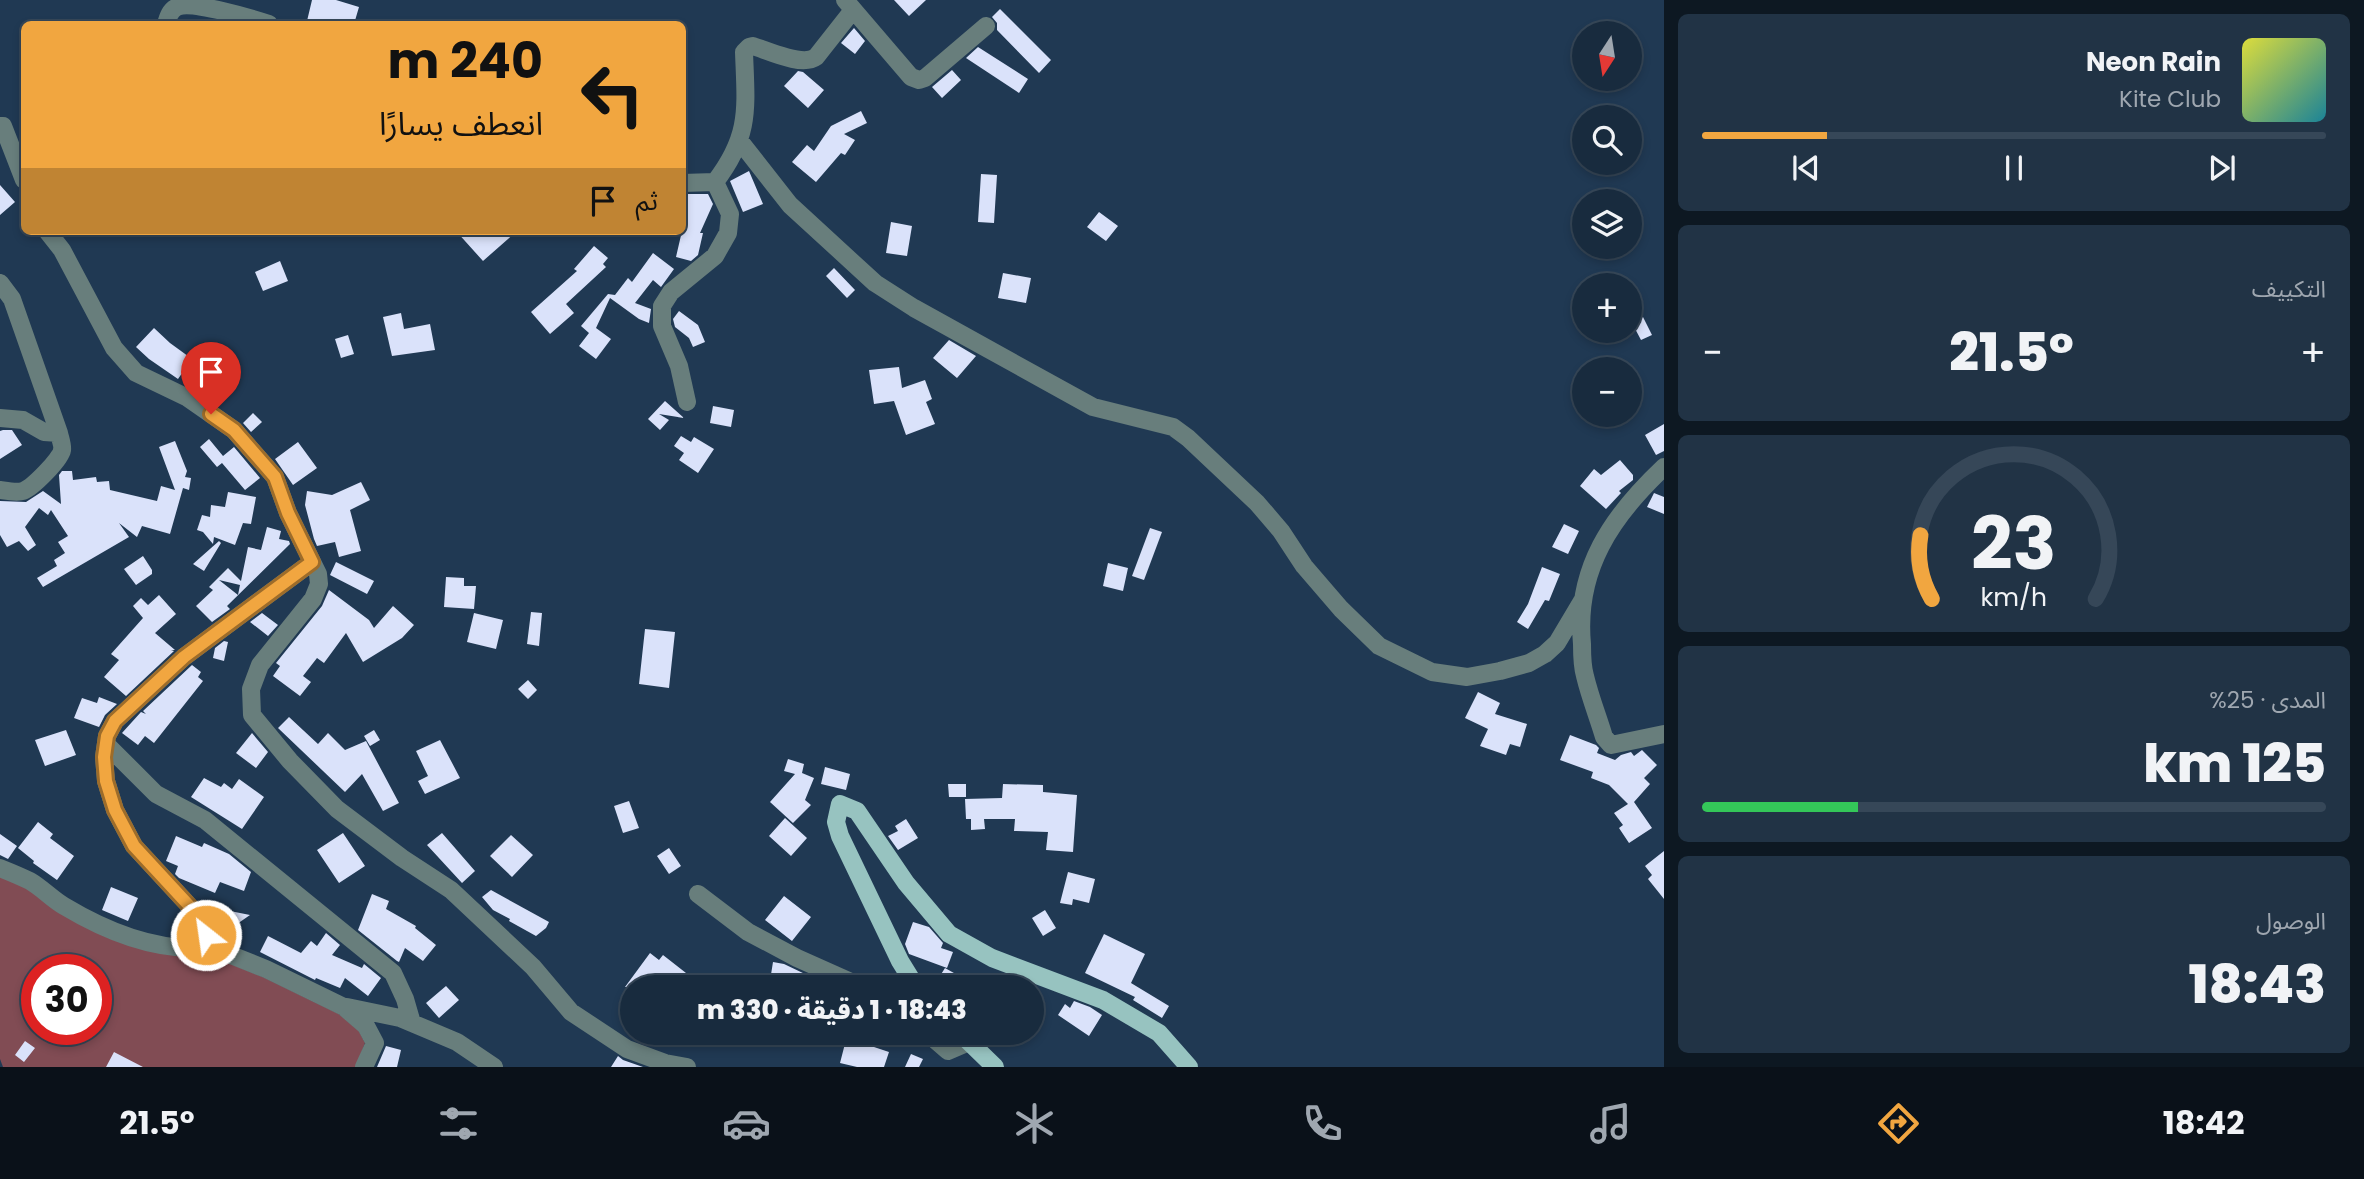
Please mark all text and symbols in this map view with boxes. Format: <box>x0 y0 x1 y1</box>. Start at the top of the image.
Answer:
north arrow <box>1572 21 1642 91</box>
map controls <box>1572 21 1642 427</box>
text: 240 m <box>388 27 543 95</box>
text: Neon Rain <box>2086 44 2221 80</box>
icon: left <box>567 49 658 140</box>
text: Kite Club <box>2119 83 2221 115</box>
text: انعطف يسارًا <box>379 101 543 146</box>
button: search <box>1572 105 1642 175</box>
icon: previous <box>1787 149 1825 187</box>
icon: pause <box>1995 149 2033 187</box>
icon: next <box>2203 149 2241 187</box>
icon: arrive <box>584 182 622 220</box>
text: ثم <box>636 183 658 219</box>
button: layers <box>1572 189 1642 259</box>
button: + <box>1572 273 1642 343</box>
text: التكييف <box>2252 273 2326 305</box>
text: 21.5° <box>1949 316 2074 389</box>
text: − <box>1702 326 1723 379</box>
text: + <box>2300 326 2326 379</box>
pin <box>181 342 241 414</box>
icon: arrive <box>192 353 230 391</box>
button: − <box>1572 357 1642 427</box>
text: 23 <box>1971 494 2057 595</box>
text: km/h <box>1981 580 2047 615</box>
text: المدى · 25% <box>2209 684 2326 716</box>
text: 125 km <box>2143 727 2326 800</box>
position arrow <box>169 898 243 972</box>
text: الوصول <box>2256 905 2326 937</box>
text: 18:43 <box>2189 948 2326 1021</box>
speed limit sign: 30 <box>21 954 112 1045</box>
text: 18:43 · 1 دقيقة · 330 m <box>697 992 967 1028</box>
icon: filters <box>434 1099 483 1148</box>
icon: car <box>722 1099 771 1148</box>
icon: climate <box>1010 1099 1059 1148</box>
icon: phone <box>1298 1099 1347 1148</box>
icon: music <box>1586 1099 1635 1148</box>
icon: directions <box>1874 1099 1923 1148</box>
text: 21.5° <box>120 1100 195 1145</box>
text: 18:42 <box>2163 1100 2244 1145</box>

